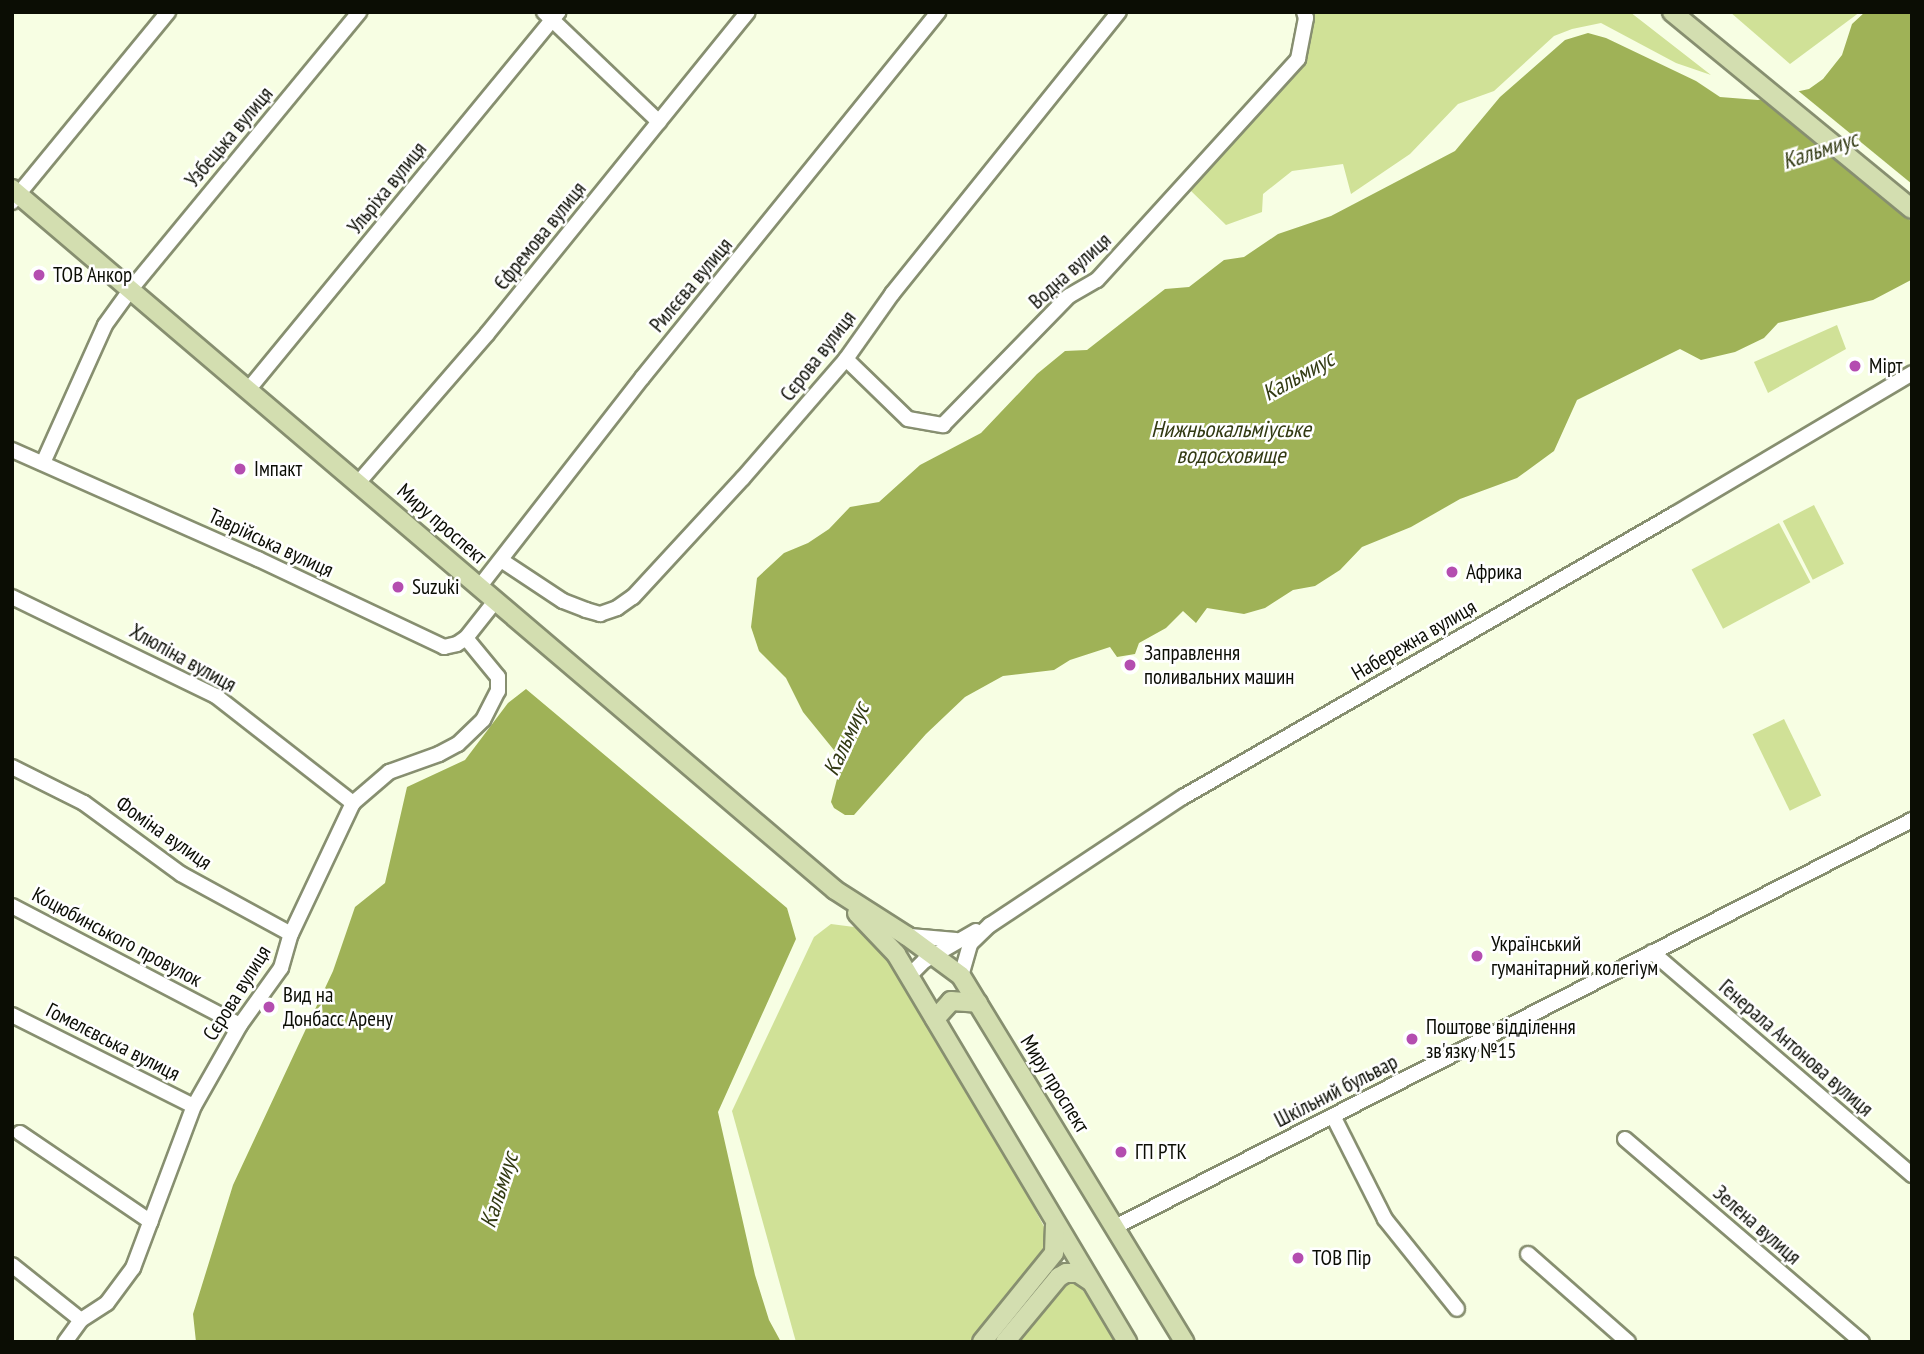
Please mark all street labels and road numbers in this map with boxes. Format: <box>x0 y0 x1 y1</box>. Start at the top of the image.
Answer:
street label: Узбецька вулиця <box>180 82 278 192</box>
street label: Ульріха вулиця <box>342 137 432 239</box>
street label: Єфремова вулиця <box>489 177 591 295</box>
street label: Водна вулиця <box>1024 228 1116 314</box>
street label: Рилєєва вулиця <box>644 233 738 337</box>
street label: Сєрова вулиця <box>775 306 861 406</box>
street label: Миру проспект <box>392 478 492 570</box>
street label: Таврійська вулиця <box>205 503 337 583</box>
street label: Набережна вулиця <box>1347 594 1481 686</box>
street label: Хлюпіна вулиця <box>125 618 241 698</box>
street label: Фоміна вулиця <box>111 791 217 875</box>
street label: Коцюбинського провулок <box>28 882 206 992</box>
street label: Сєрова вулиця <box>198 941 276 1045</box>
street label: Генерала Антонова вулиця <box>1714 974 1878 1122</box>
street label: Гомелєвська вулиця <box>42 998 184 1086</box>
street label: Миру проспект <box>1015 1030 1095 1138</box>
street label: Шкільний бульвар <box>1270 1049 1402 1133</box>
street label: Зелена вулиця <box>1708 1180 1806 1270</box>

